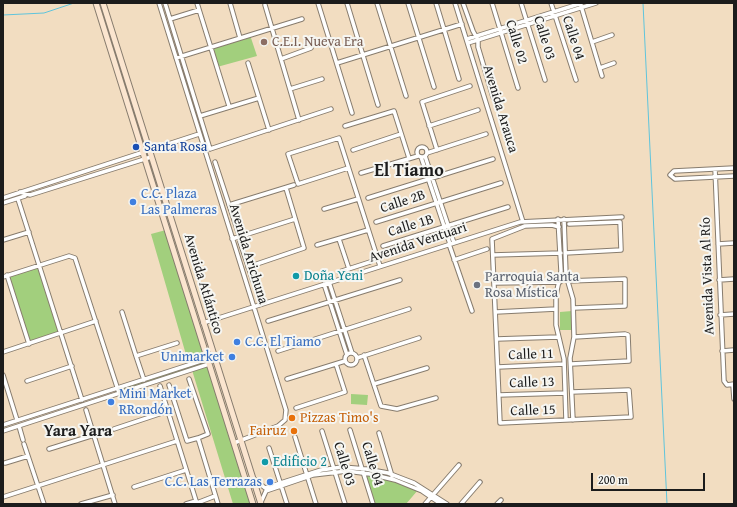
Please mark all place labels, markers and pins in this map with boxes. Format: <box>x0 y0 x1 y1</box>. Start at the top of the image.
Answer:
place label: C.E.I. Nueva Era <box>272 34 363 50</box>
marker: C.E.I. Nueva Era <box>259 37 269 47</box>
place label: Santa Rosa <box>144 139 207 155</box>
marker: Santa Rosa <box>131 142 141 152</box>
place label: C.C. Plaza Las Palmeras <box>141 186 217 218</box>
marker: C.C. Plaza Las Palmeras <box>128 197 138 207</box>
place label: Doña Yeni <box>304 268 363 284</box>
place label: Parroquia Santa Rosa Mística <box>485 269 579 302</box>
marker: Doña Yeni <box>291 271 301 281</box>
marker: Parroquia Santa Rosa Mística <box>472 280 482 290</box>
place label: C.C. El Tiamo <box>245 334 321 350</box>
marker: C.C. El Tiamo <box>232 337 242 347</box>
place label: Unimarket <box>161 349 224 365</box>
marker: Unimarket <box>227 352 237 362</box>
place label: Mini Market RRondón <box>119 386 191 418</box>
marker: Mini Market RRondón <box>106 397 116 407</box>
place label: Pizzas Timo's <box>300 410 378 426</box>
marker: Pizzas Timo's <box>287 413 297 423</box>
place label: Fairuz <box>250 423 286 439</box>
marker: Fairuz <box>289 426 299 436</box>
place label: Edificio 2 <box>273 454 327 470</box>
marker: Edificio 2 <box>260 457 270 467</box>
place label: C.C. Las Terrazas <box>165 474 262 490</box>
marker: C.C. Las Terrazas <box>265 477 275 487</box>

